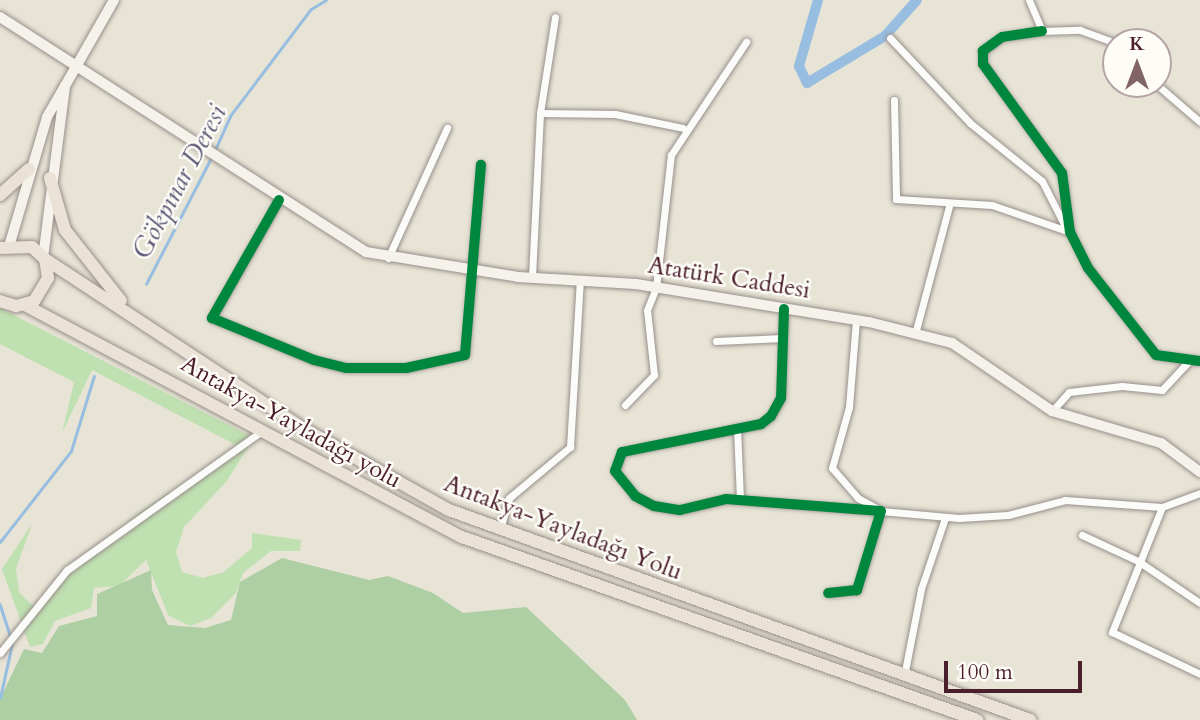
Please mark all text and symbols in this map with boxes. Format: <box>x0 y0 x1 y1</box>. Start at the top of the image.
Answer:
north arrow <box>1102 28 1172 98</box>
text: K <box>1129 31 1145 57</box>
water label: Gökpınar Deresi <box>126 100 234 264</box>
street label: Atatürk Caddesi <box>646 251 812 305</box>
street label: Antakya-Yayladağı yolu <box>176 349 406 495</box>
street label: Antakya-Yayladağı Yolu <box>440 469 686 587</box>
scale bar <box>948 646 1086 690</box>
text: 100 m <box>957 658 1013 687</box>

